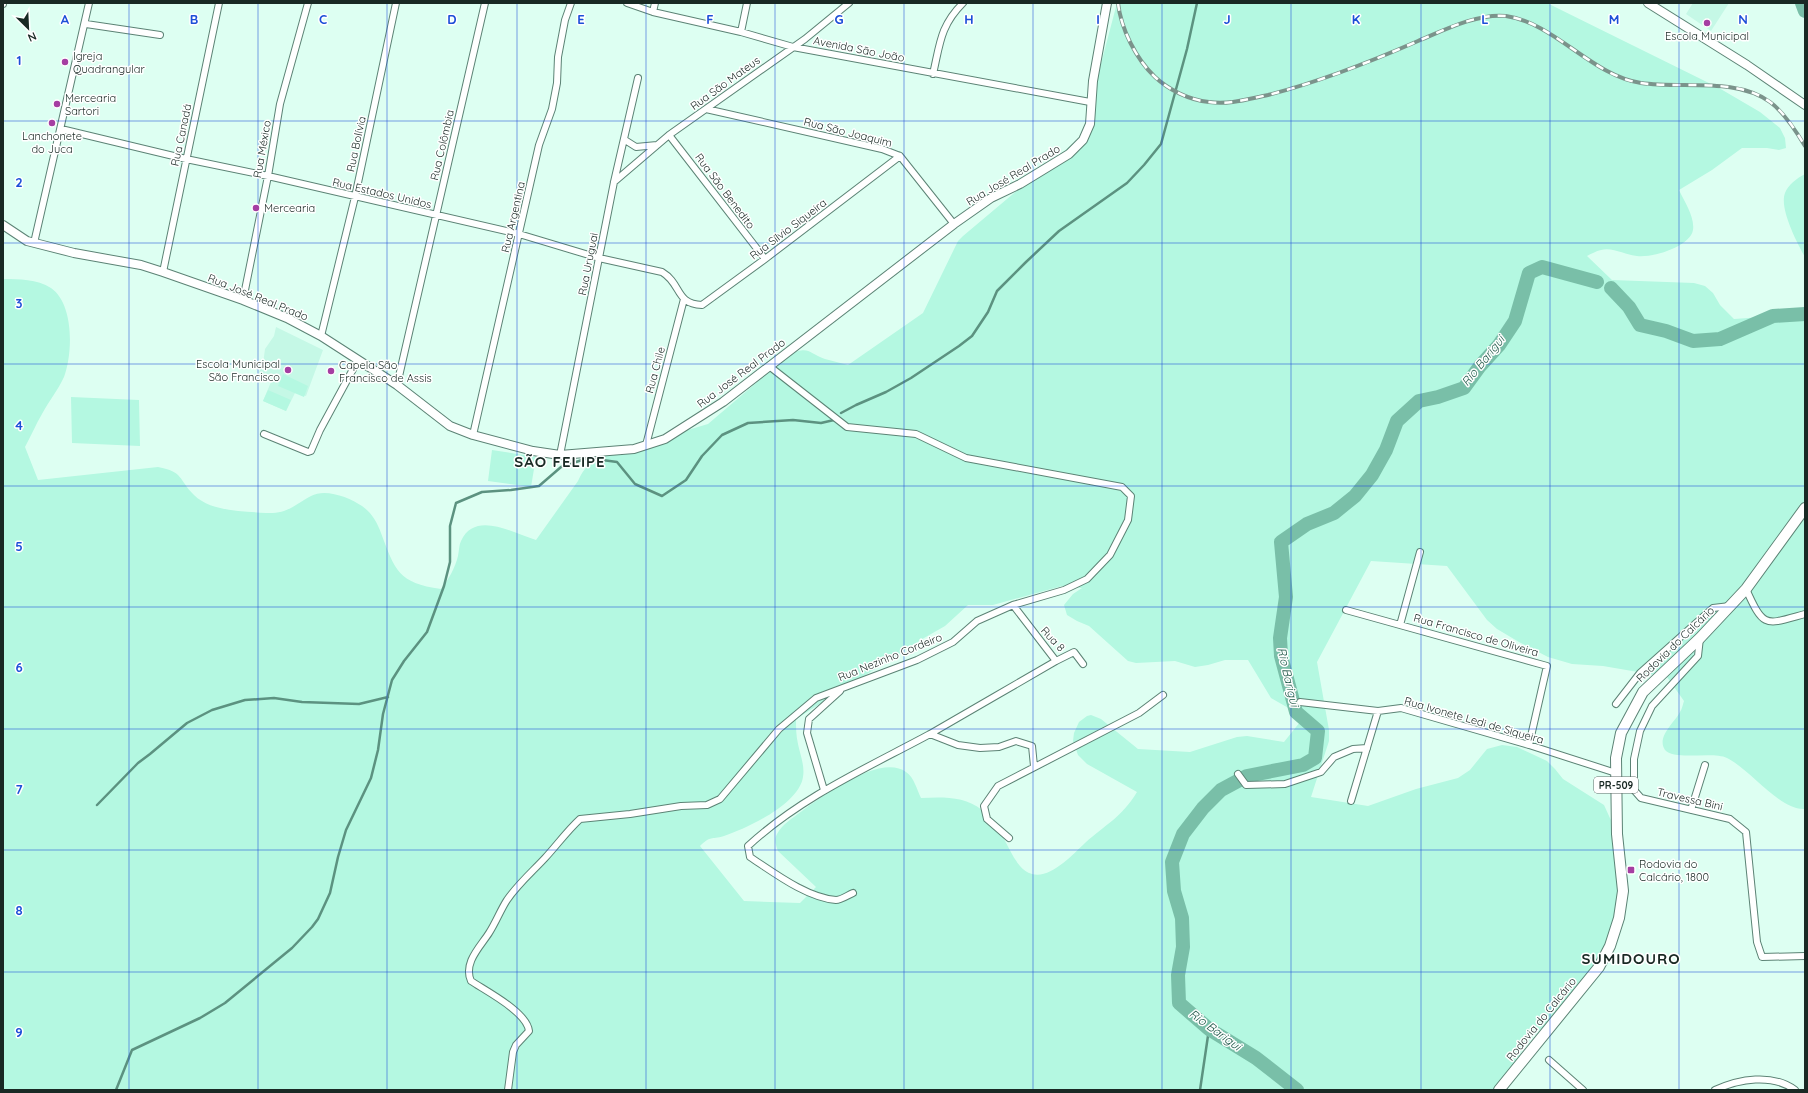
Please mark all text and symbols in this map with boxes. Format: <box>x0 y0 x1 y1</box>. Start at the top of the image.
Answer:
north arrow <box>8 8 48 48</box>
text: A <box>61 11 70 27</box>
text: B <box>190 11 198 27</box>
text: C <box>319 11 327 27</box>
text: D <box>447 11 457 27</box>
text: E <box>577 11 585 27</box>
text: F <box>706 11 714 27</box>
text: G <box>834 11 844 27</box>
text: H <box>964 11 974 27</box>
text: I <box>1096 11 1100 27</box>
text: J <box>1223 11 1231 27</box>
text: K <box>1352 11 1361 27</box>
text: L <box>1481 11 1489 27</box>
text: M <box>1609 11 1619 27</box>
text: N <box>1738 11 1748 27</box>
marker: Escola Municipal <box>1702 18 1712 28</box>
text: N <box>26 29 39 45</box>
place label: Escola Municipal <box>1665 29 1749 43</box>
street label: Avenida São João <box>812 33 906 65</box>
place label: Igreja Quadrangular <box>73 49 145 76</box>
text: 1 <box>16 52 22 68</box>
street label: Rua São Mateus <box>687 53 763 113</box>
marker: Igreja Quadrangular <box>60 57 70 67</box>
place label: Mercearia Sartori <box>65 91 116 118</box>
marker: Mercearia Sartori <box>52 99 62 109</box>
street label: Rua Canadá <box>168 103 194 167</box>
street label: Rua Colômbia <box>427 108 457 182</box>
street label: Rua São Joaquim <box>802 114 894 150</box>
street label: Rua Bolívia <box>343 115 369 173</box>
marker: Lanchonete do Juca <box>47 118 57 128</box>
street label: Rua México <box>250 119 274 179</box>
place label: Lanchonete do Juca <box>22 129 82 156</box>
street label: Rua José Real Prado <box>964 141 1063 209</box>
street label: Rua São Benedito <box>692 150 758 232</box>
text: 2 <box>15 174 23 190</box>
street label: Rua Estados Unidos <box>331 175 433 211</box>
street label: Rua Argentina <box>498 180 528 254</box>
street label: Rua Sílvio Siqueira <box>747 196 829 262</box>
place label: Mercearia <box>264 201 315 215</box>
marker: Mercearia <box>251 203 261 213</box>
street label: Rua Uruguai <box>575 232 601 296</box>
street label: Rua José Real Prado <box>206 270 311 324</box>
text: 3 <box>16 295 23 311</box>
water label: Rio Barigui <box>1458 331 1508 389</box>
street label: Rua José Real Prado <box>694 335 788 411</box>
street label: Rua Chile <box>642 345 668 395</box>
place label: Escola Municipal São Francisco <box>196 357 280 384</box>
place label: Capela São Francisco de Assis <box>339 358 432 385</box>
marker: Escola Municipal São Francisco <box>283 365 293 375</box>
marker: Capela São Francisco de Assis <box>326 366 336 376</box>
text: 4 <box>15 417 23 433</box>
district label: SÃO FELIPE <box>514 452 606 471</box>
text: 5 <box>15 538 23 554</box>
street label: Rodovia do Calcário <box>1633 603 1717 685</box>
street label: Rua Francisco de Oliveira <box>1412 610 1540 660</box>
street label: Rua 8 <box>1038 624 1068 654</box>
street label: Rua Nezinho Cordeiro <box>836 630 944 684</box>
water label: Rio Barigui <box>1274 646 1303 709</box>
text: 6 <box>15 659 23 675</box>
street label: Rua Ivonete Ledi de Siqueira <box>1403 693 1545 747</box>
road number: PR-509 <box>1594 777 1638 793</box>
text: 7 <box>15 781 23 797</box>
street label: Travessa Bini <box>1656 785 1724 813</box>
place label: Rodovia do Calcário, 1800 <box>1639 857 1709 884</box>
marker: Rodovia do Calcário, 1800 <box>1626 865 1636 875</box>
text: 8 <box>15 902 23 918</box>
district label: SUMIDOURO <box>1581 949 1681 968</box>
street label: Rodovia do Calcário <box>1503 974 1579 1064</box>
water label: Rio Barigui <box>1187 1006 1245 1054</box>
text: 9 <box>15 1024 23 1040</box>

